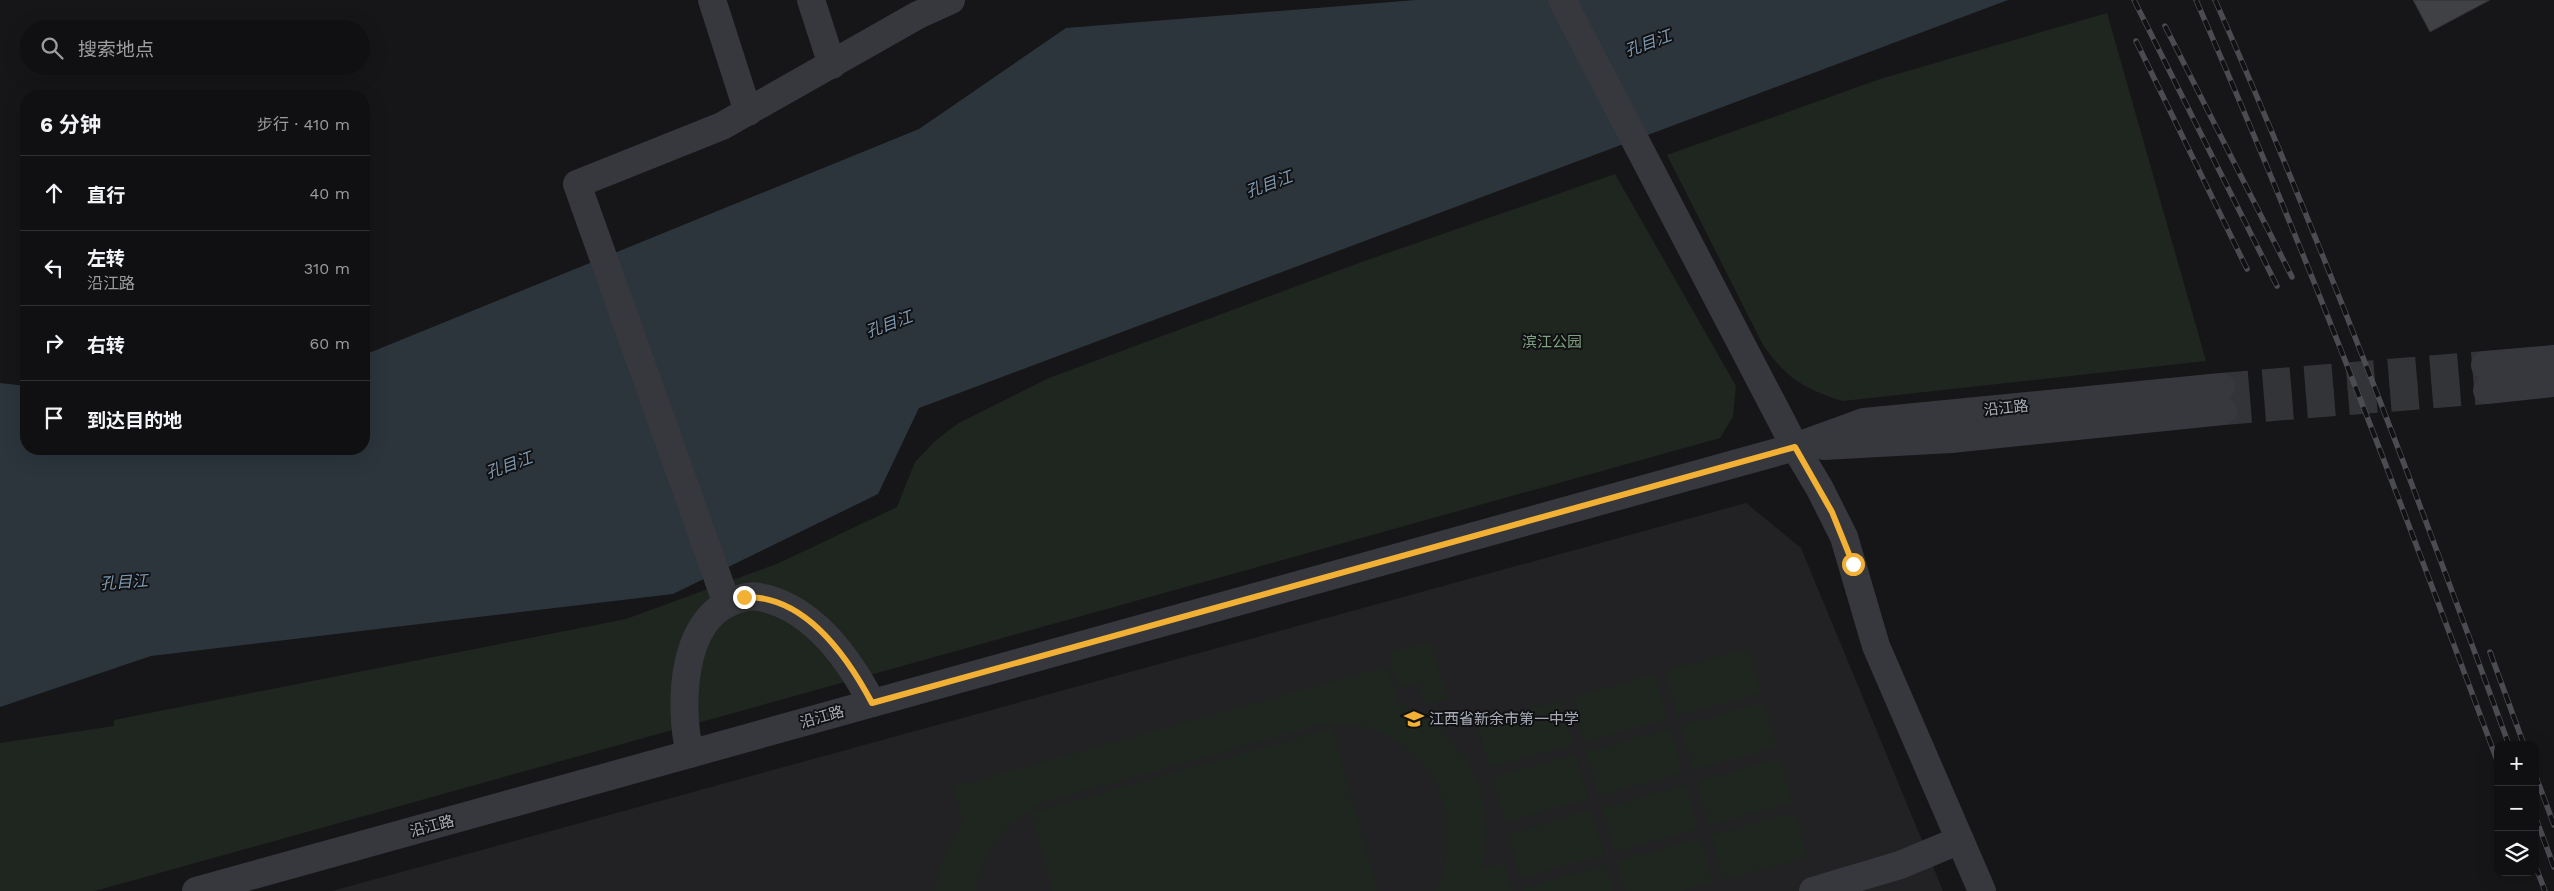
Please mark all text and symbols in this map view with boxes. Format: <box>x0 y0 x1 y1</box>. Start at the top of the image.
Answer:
search box <box>20 20 370 75</box>
water label: 孔目江 <box>1622 25 1676 60</box>
icon: search <box>38 34 66 62</box>
text: 搜索地点 <box>78 38 154 61</box>
text: 6 分钟 <box>40 112 101 137</box>
text: 步行 · 410 m <box>257 115 350 134</box>
water label: 孔目江 <box>1243 166 1297 201</box>
icon: ahead <box>40 179 68 207</box>
text: 直行 <box>87 184 125 207</box>
text: 40 m <box>310 184 350 203</box>
text: 左转 <box>87 247 125 270</box>
icon: left <box>40 254 68 282</box>
text: 310 m <box>304 259 350 278</box>
text: 沿江路 <box>87 274 135 293</box>
water label: 孔目江 <box>863 306 917 341</box>
icon: right <box>40 329 68 357</box>
park label: 滨江公园 <box>1522 333 1582 351</box>
text: 右转 <box>87 334 125 357</box>
text: 60 m <box>310 334 350 353</box>
street label: 沿江路 <box>1983 397 2029 419</box>
icon: arrive <box>40 404 68 432</box>
text: 到达目的地 <box>87 409 182 432</box>
water label: 孔目江 <box>483 447 537 482</box>
route start <box>1842 553 1865 576</box>
water label: 孔目江 <box>99 571 151 593</box>
route end <box>733 586 756 609</box>
street label: 沿江路 <box>798 702 846 732</box>
school or university icon: 江西省新余市第一中学 <box>1403 708 1425 730</box>
place label: 江西省新余市第一中学 <box>1429 710 1579 728</box>
map controls <box>2494 741 2539 876</box>
button: + <box>2494 741 2539 786</box>
button: − <box>2494 786 2539 831</box>
street label: 沿江路 <box>408 811 456 841</box>
button: layers <box>2494 831 2539 876</box>

